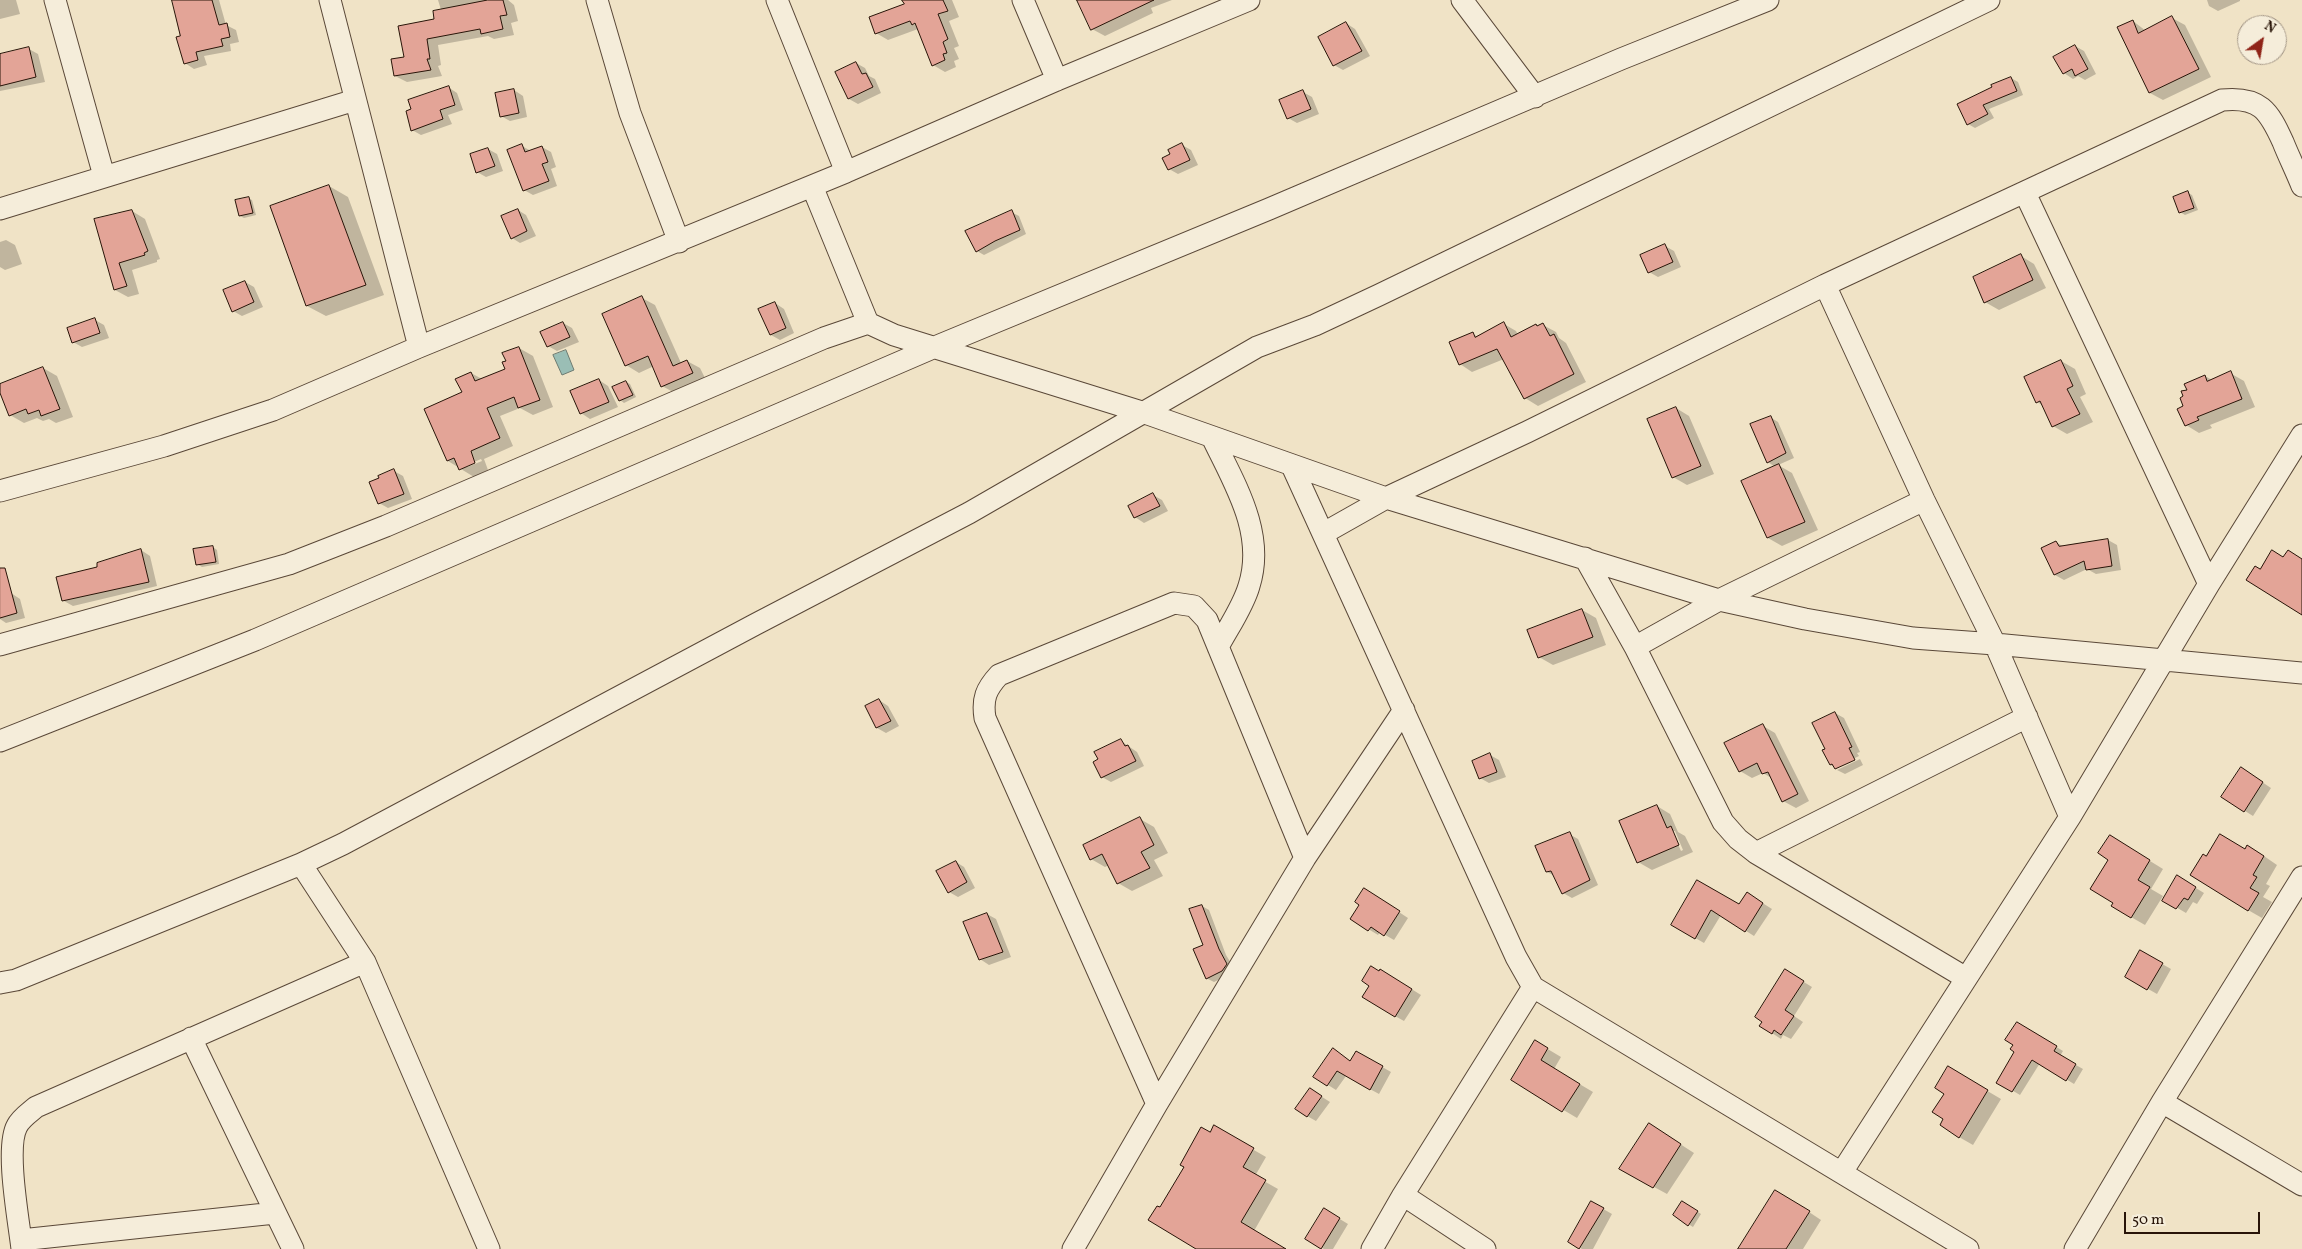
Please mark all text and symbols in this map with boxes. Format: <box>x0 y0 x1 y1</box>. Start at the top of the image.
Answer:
north arrow <box>2237 15 2287 65</box>
text: N <box>2260 17 2279 38</box>
scale bar <box>2127 1202 2263 1234</box>
text: 50 m <box>2132 1210 2164 1231</box>

